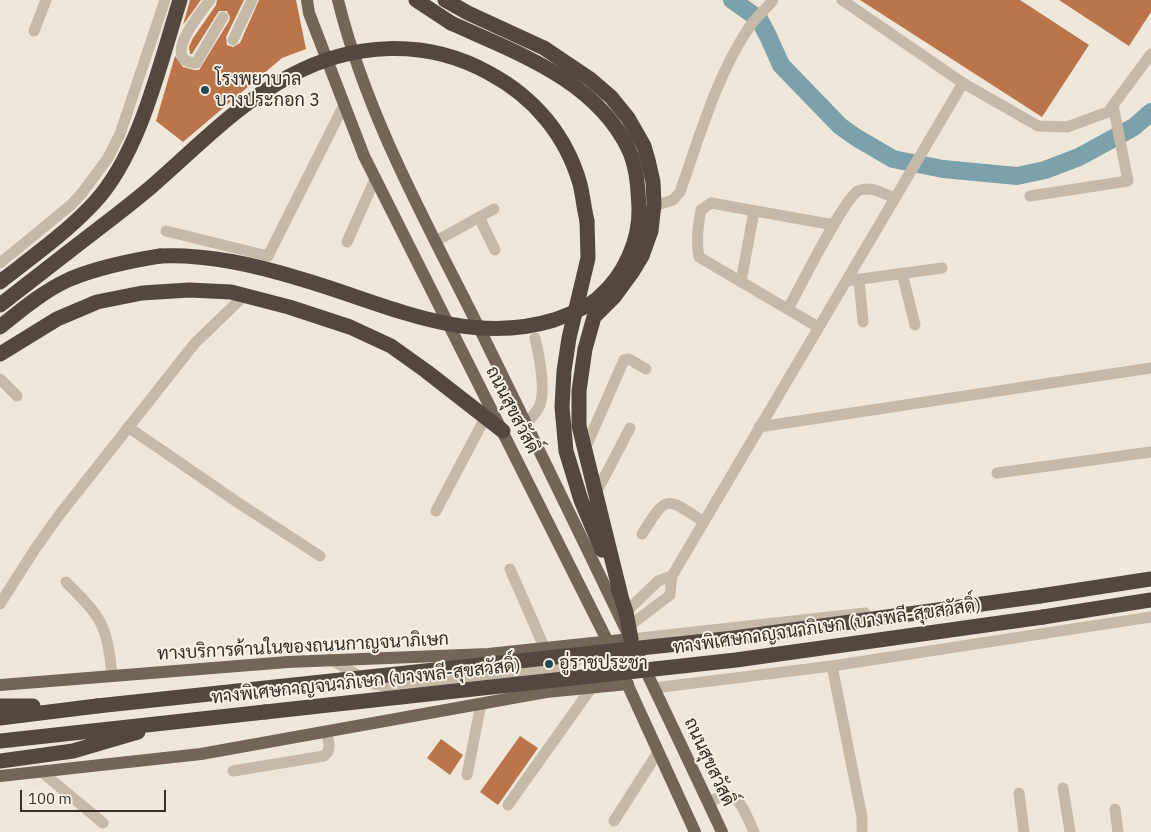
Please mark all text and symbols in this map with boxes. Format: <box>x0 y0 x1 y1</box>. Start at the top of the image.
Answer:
place label: โรงพยาบาล บางประกอก 3 <box>215 69 320 112</box>
marker: โรงพยาบาล บางประกอก 3 <box>199 84 211 96</box>
street label: ถนนสุขสวัสดิ์ <box>481 363 543 457</box>
street label: ทางพิเศษกาญจนาภิเษก (บางพลี-สุขสวัสดิ์) <box>671 595 983 659</box>
street label: ทางบริการด้านในของถนนกาญจนาภิเษก <box>157 629 449 665</box>
place label: อู่ราชประชา <box>559 653 648 675</box>
street label: ทางพิเศษกาญจนาภิเษก (บางพลี-สุขสวัสดิ์) <box>210 655 522 709</box>
marker: อู่ราชประชา <box>543 658 555 670</box>
street label: ถนนสุขสวัสดิ์ <box>679 714 739 810</box>
scale bar <box>22 780 169 812</box>
text: 100 m <box>28 789 72 808</box>

